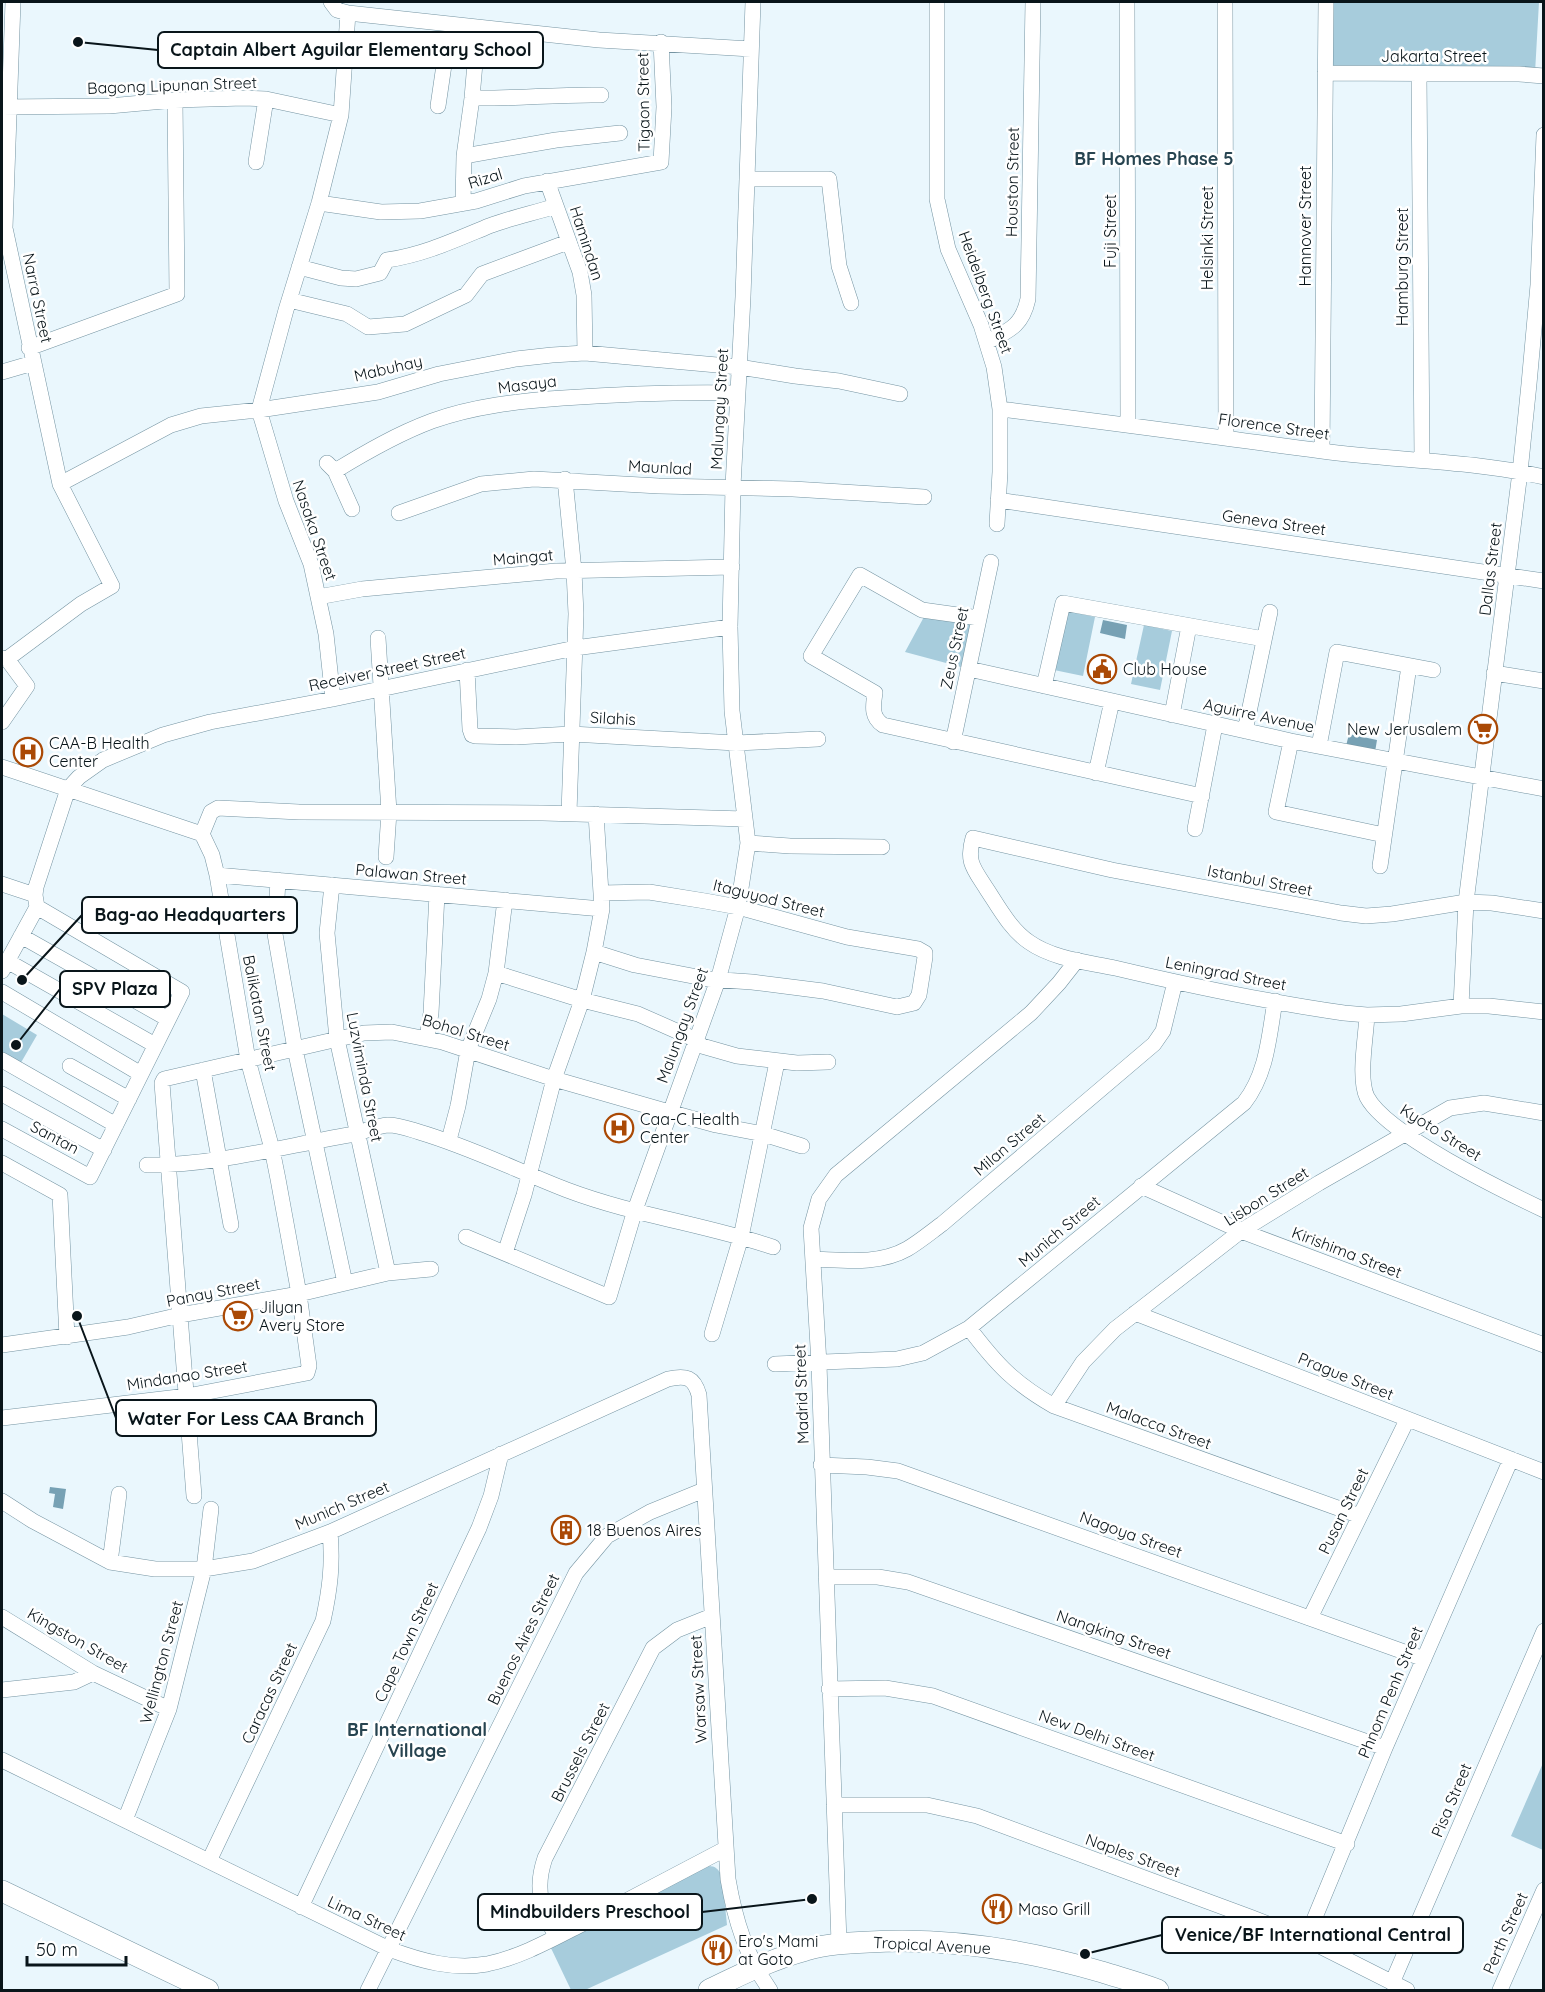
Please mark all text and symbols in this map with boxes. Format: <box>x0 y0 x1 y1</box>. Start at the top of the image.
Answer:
callout: Captain Albert Aguilar Elementary School <box>158 32 543 68</box>
text: Captain Albert Aguilar Elementary School <box>170 38 532 61</box>
street label: Jakarta Street <box>1381 46 1487 66</box>
street label: Tigaon Street <box>632 52 654 152</box>
street label: Bagong Lipunan Street <box>87 72 257 98</box>
street label: Houston Street <box>1001 127 1023 237</box>
district label: BF Homes Phase 5 <box>1074 147 1234 170</box>
street label: Rizal <box>465 163 505 193</box>
street label: Hannover Street <box>1295 166 1315 286</box>
street label: Helsinki Street <box>1197 186 1217 290</box>
street label: Fuji Street <box>1100 194 1120 268</box>
street label: Hamindan <box>566 203 608 283</box>
street label: Hamburg Street <box>1392 208 1412 326</box>
street label: Heidelberg Street <box>955 228 1017 356</box>
street label: Narra Street <box>19 251 57 345</box>
street label: Malungay Street <box>706 348 732 470</box>
street label: Mabuhay <box>352 350 424 386</box>
street label: Masaya <box>496 370 558 398</box>
street label: Florence Street <box>1217 408 1331 444</box>
street label: Maunlad <box>627 455 693 479</box>
street label: Nasaka Street <box>288 477 342 583</box>
street label: Geneva Street <box>1221 505 1327 539</box>
street label: Dallas Street <box>1474 521 1506 617</box>
street label: Maingat <box>492 544 554 570</box>
street label: Zeus Street <box>935 605 973 691</box>
street label: Receiver Street Street <box>307 643 467 695</box>
public building icon: Club House <box>1086 653 1118 685</box>
place label: Club House <box>1123 659 1207 679</box>
street label: Aguirre Avenue <box>1202 693 1316 737</box>
street label: Silahis <box>590 707 636 729</box>
supermarket icon: New Jerusalem <box>1467 713 1499 745</box>
place label: New Jerusalem <box>1347 719 1462 739</box>
place label: CAA-B Health Center <box>49 733 150 771</box>
hospital icon: CAA-B Health Center <box>12 736 44 768</box>
street label: Palawan Street <box>355 859 467 889</box>
street label: Istanbul Street <box>1206 860 1314 900</box>
street label: Itaguyod Street <box>711 874 827 922</box>
callout: Bag-ao Headquarters <box>82 897 297 933</box>
text: Bag-ao Headquarters <box>95 903 286 926</box>
street label: Leningrad Street <box>1164 951 1288 995</box>
street label: Balikatan Street <box>239 953 281 1073</box>
street label: Malungay Street <box>652 964 712 1086</box>
callout: SPV Plaza <box>60 971 170 1007</box>
text: SPV Plaza <box>72 977 158 1000</box>
street label: Bohol Street <box>420 1009 512 1055</box>
street label: Luzviminda Street <box>343 1010 387 1144</box>
street label: Kyoto Street <box>1397 1099 1485 1165</box>
street label: Milan Street <box>969 1108 1049 1180</box>
place label: Caa-C Health Center <box>640 1109 740 1147</box>
hospital icon: Caa-C Health Center <box>603 1112 635 1144</box>
street label: Santan <box>27 1116 83 1158</box>
street label: Lisbon Street <box>1220 1162 1312 1230</box>
street label: Munich Street <box>1014 1191 1104 1271</box>
street label: Kirishima Street <box>1289 1222 1405 1282</box>
street label: Panay Street <box>164 1273 262 1311</box>
place label: Jilyan Avery Store <box>259 1297 345 1335</box>
supermarket icon: Jilyan Avery Store <box>222 1300 254 1332</box>
street label: Madrid Street <box>789 1344 813 1444</box>
street label: Prague Street <box>1295 1348 1397 1404</box>
street label: Mindanao Street <box>125 1356 249 1394</box>
street label: Malacca Street <box>1104 1397 1214 1453</box>
callout: Water For Less CAA Branch <box>116 1400 376 1436</box>
text: Water For Less CAA Branch <box>128 1407 364 1430</box>
street label: Pusan Street <box>1314 1465 1372 1557</box>
street label: Munich Street <box>292 1476 392 1534</box>
street label: Nagoya Street <box>1077 1506 1185 1562</box>
building icon: 18 Buenos Aires <box>550 1514 582 1546</box>
place label: 18 Buenos Aires <box>587 1520 701 1540</box>
street label: Buenos Aires Street <box>483 1570 563 1708</box>
street label: Cape Town Street <box>369 1579 443 1705</box>
street label: Wellington Street <box>135 1598 187 1726</box>
street label: Kingston Street <box>24 1603 132 1677</box>
street label: Nangking Street <box>1054 1605 1174 1663</box>
street label: Phnom Penh Street <box>1353 1623 1427 1761</box>
street label: Warsaw Street <box>685 1634 711 1744</box>
street label: Caracas Street <box>237 1639 301 1747</box>
street label: Brussels Street <box>546 1699 614 1805</box>
street label: New Delhi Street <box>1036 1705 1158 1765</box>
district label: BF International Village <box>347 1718 487 1762</box>
street label: Pisa Street <box>1426 1760 1476 1840</box>
street label: Naples Street <box>1083 1829 1183 1881</box>
street label: Perth Street <box>1478 1889 1532 1977</box>
street label: Lima Street <box>325 1891 409 1945</box>
restaurant icon: Maso Grill <box>981 1893 1013 1925</box>
callout: Mindbuilders Preschool <box>478 1894 702 1930</box>
place label: Maso Grill <box>1018 1899 1091 1919</box>
text: Mindbuilders Preschool <box>490 1900 690 1923</box>
callout: Venice/BF International Central <box>1162 1917 1463 1953</box>
text: Venice/BF International Central <box>1175 1923 1451 1946</box>
scale bar <box>27 1929 126 1967</box>
place label: Ero's Mami at Goto <box>738 1931 818 1969</box>
street label: Tropical Avenue <box>873 1932 991 1958</box>
restaurant icon: Ero's Mami at Goto <box>701 1934 733 1966</box>
text: 50 m <box>36 1938 78 1961</box>

